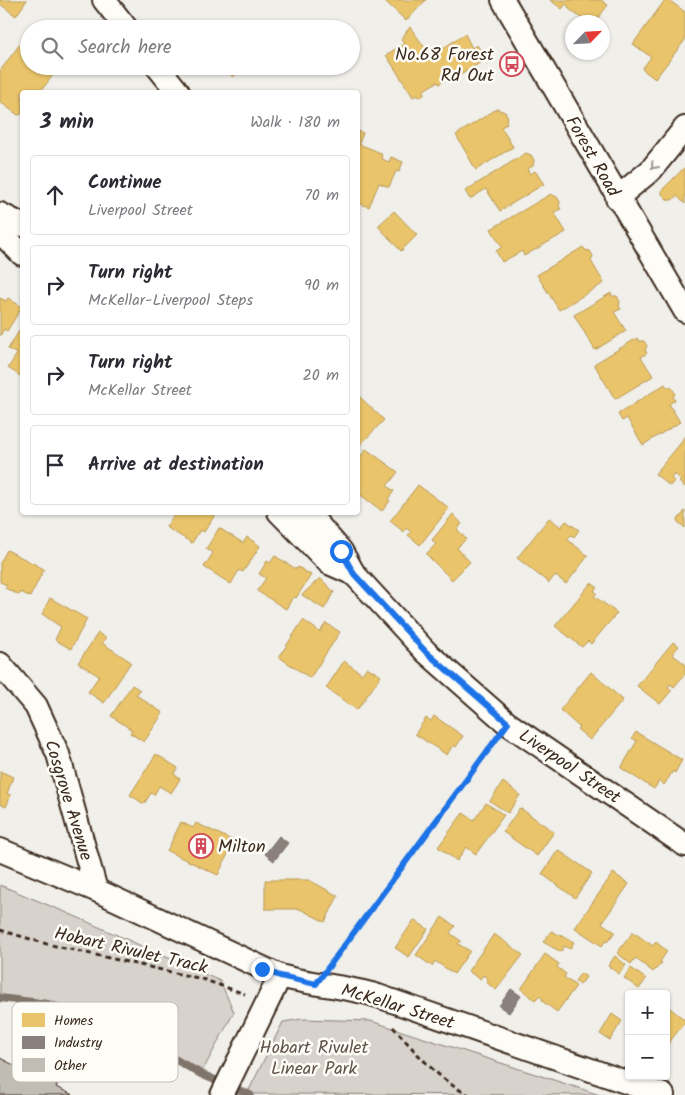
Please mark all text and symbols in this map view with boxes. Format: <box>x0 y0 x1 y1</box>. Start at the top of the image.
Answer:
north arrow <box>565 15 610 60</box>
search box <box>20 20 360 75</box>
text: Search here <box>78 33 172 63</box>
icon: search <box>38 34 66 62</box>
place label: No.68 Forest Rd Out <box>395 41 495 91</box>
bus stop icon: No.68 Forest Rd Out <box>499 51 525 77</box>
text: 3 min <box>40 106 94 139</box>
text: Walk · 180 m <box>250 110 340 135</box>
street label: Forest Road <box>557 111 627 204</box>
one-way arrow <box>651 161 660 170</box>
text: Continue <box>88 168 161 198</box>
icon: ahead <box>41 181 69 209</box>
text: 70 m <box>304 183 339 208</box>
text: Liverpool Street <box>88 198 193 223</box>
text: Turn right <box>88 258 173 288</box>
icon: right <box>41 271 69 299</box>
text: 90 m <box>304 273 339 298</box>
text: McKellar-Liverpool Steps <box>88 288 253 313</box>
text: Turn right <box>88 348 173 378</box>
icon: right <box>41 361 69 389</box>
text: 20 m <box>303 363 339 388</box>
text: McKellar Street <box>88 378 192 403</box>
text: Arrive at destination <box>88 450 264 480</box>
icon: arrive <box>41 451 69 479</box>
route start <box>330 540 353 563</box>
street label: Liverpool Street <box>512 722 627 813</box>
street label: Cosgrove Avenue <box>35 736 100 865</box>
building icon: Milton <box>188 833 214 859</box>
place label: Milton <box>218 833 266 862</box>
street label: Hobart Rivulet Track <box>51 920 211 983</box>
route end <box>251 958 274 981</box>
street label: McKellar Street <box>337 976 459 1039</box>
map controls <box>625 990 670 1080</box>
button: + <box>625 990 670 1035</box>
legend <box>12 1002 178 1082</box>
text: Homes <box>54 1010 93 1032</box>
text: Industry <box>54 1032 103 1054</box>
park label: Hobart Rivulet Linear Park <box>260 1034 369 1084</box>
button: − <box>625 1035 670 1080</box>
text: Other <box>54 1055 88 1077</box>

